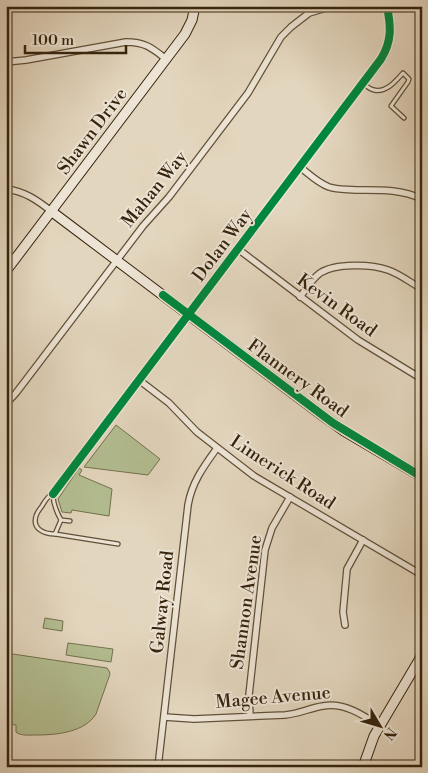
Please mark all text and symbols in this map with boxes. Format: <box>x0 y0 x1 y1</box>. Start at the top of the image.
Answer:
scale bar <box>25 22 126 54</box>
text: 100 m <box>32 31 74 50</box>
street label: Shawn Drive <box>52 83 132 179</box>
street label: Mahan Way <box>116 146 192 232</box>
street label: Dolan Way <box>187 204 258 287</box>
street label: Kevin Road <box>292 269 382 343</box>
street label: Flannery Road <box>243 334 353 423</box>
street label: Limerick Road <box>226 430 340 515</box>
street label: Shannon Avenue <box>226 533 267 671</box>
street label: Galway Road <box>146 549 179 655</box>
street label: Magee Avenue <box>215 681 331 714</box>
north arrow <box>356 700 406 750</box>
text: N <box>379 723 400 743</box>

